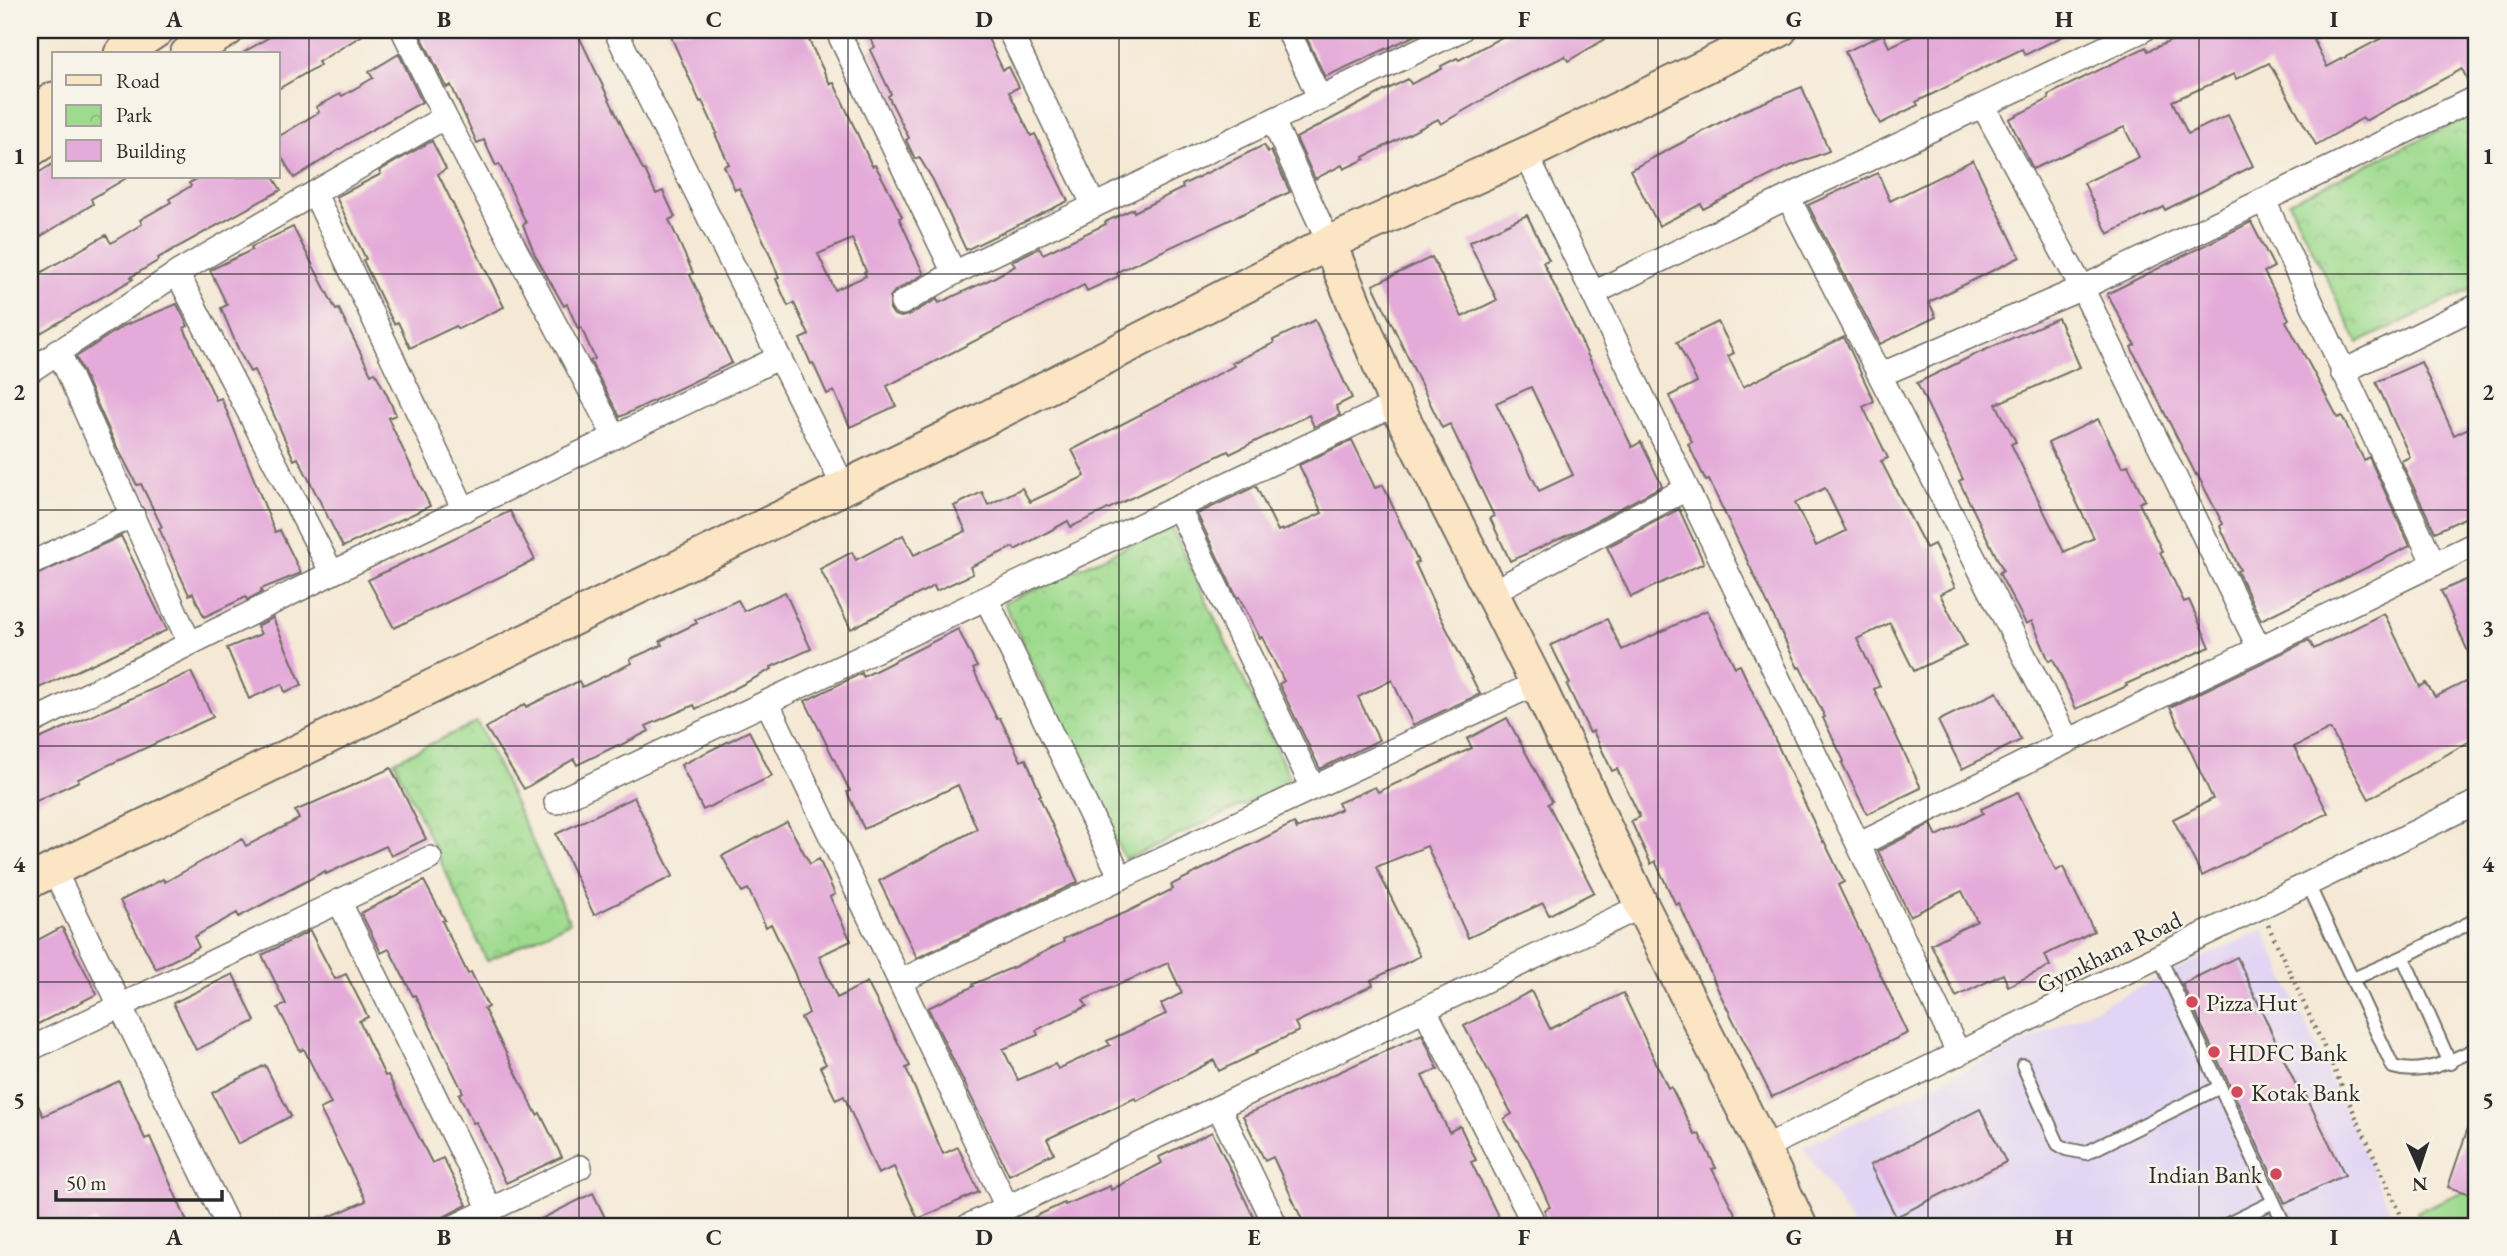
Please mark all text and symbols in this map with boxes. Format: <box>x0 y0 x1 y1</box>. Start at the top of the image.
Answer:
text: A <box>165 4 183 34</box>
text: B <box>437 4 451 34</box>
text: C <box>706 4 722 34</box>
text: D <box>975 4 993 34</box>
text: E <box>1247 4 1261 34</box>
text: F <box>1518 4 1531 34</box>
text: G <box>1786 4 1802 34</box>
text: H <box>2055 4 2073 34</box>
text: I <box>2330 4 2338 34</box>
legend <box>52 52 280 178</box>
text: Road <box>116 67 160 94</box>
text: Park <box>116 101 153 128</box>
text: Building <box>116 137 186 164</box>
text: 1 <box>13 141 25 171</box>
text: 1 <box>2482 141 2494 171</box>
text: 2 <box>13 377 25 407</box>
text: 2 <box>2482 377 2494 407</box>
text: 3 <box>13 613 25 643</box>
text: 3 <box>2482 613 2494 643</box>
text: 4 <box>13 849 26 879</box>
text: 4 <box>2482 849 2495 879</box>
street label: Gymkhana Road <box>2032 903 2187 1000</box>
place label: Pizza Hut <box>2206 987 2298 1018</box>
marker: Pizza Hut <box>2184 994 2200 1010</box>
place label: HDFC Bank <box>2228 1037 2348 1068</box>
marker: HDFC Bank <box>2206 1044 2222 1060</box>
place label: Kotak Bank <box>2251 1077 2361 1108</box>
marker: Kotak Bank <box>2229 1084 2245 1100</box>
text: 5 <box>13 1085 25 1115</box>
text: 5 <box>2482 1085 2494 1115</box>
north arrow <box>2384 1134 2454 1204</box>
scale bar <box>56 1158 222 1202</box>
place label: Indian Bank <box>2149 1159 2263 1190</box>
marker: Indian Bank <box>2268 1166 2284 1182</box>
text: 50 m <box>66 1169 107 1196</box>
text: N <box>2411 1172 2428 1197</box>
text: A <box>165 1222 183 1252</box>
text: B <box>437 1222 451 1252</box>
text: C <box>706 1222 722 1252</box>
text: D <box>975 1222 993 1252</box>
text: E <box>1247 1222 1261 1252</box>
text: F <box>1518 1222 1531 1252</box>
text: G <box>1786 1222 1802 1252</box>
text: H <box>2055 1222 2073 1252</box>
text: I <box>2330 1222 2338 1252</box>

